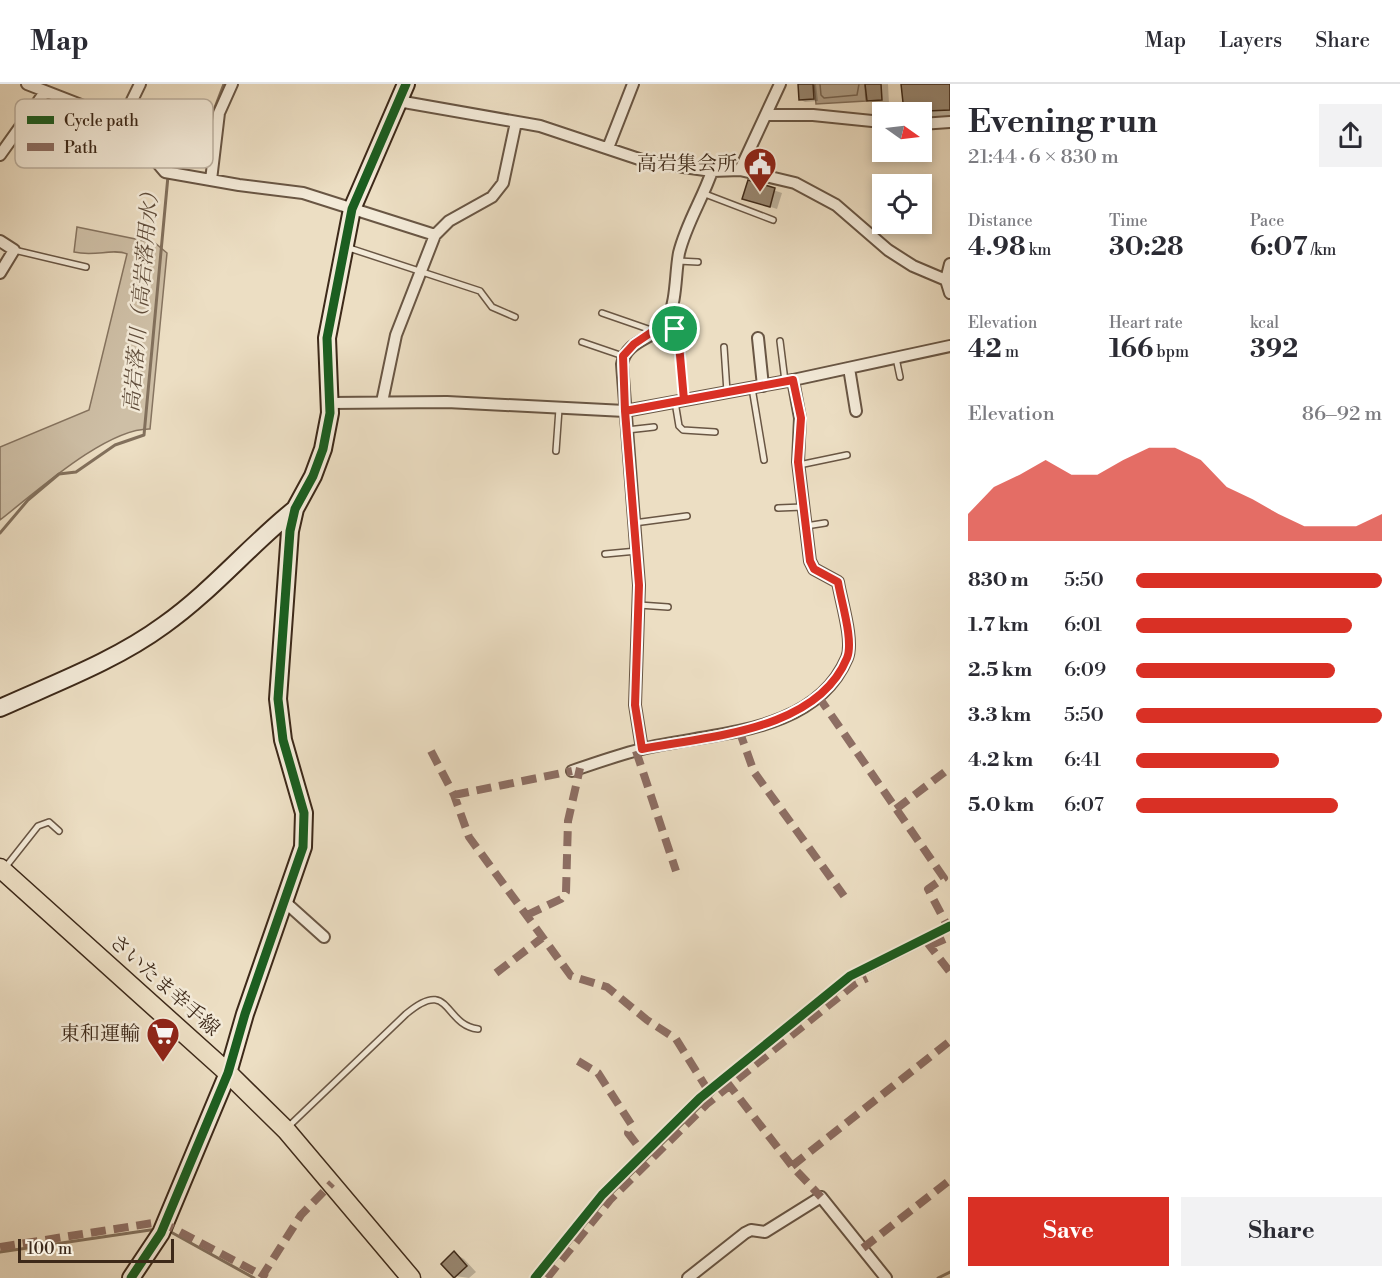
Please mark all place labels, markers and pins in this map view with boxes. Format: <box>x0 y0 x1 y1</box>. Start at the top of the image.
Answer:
public building icon: 高岩集会所 <box>742 146 778 193</box>
place label: 高岩集会所 <box>637 152 737 177</box>
pin <box>649 303 700 354</box>
supermarket icon: 東和運輸 <box>145 1016 181 1063</box>
place label: 東和運輸 <box>60 1022 140 1047</box>

